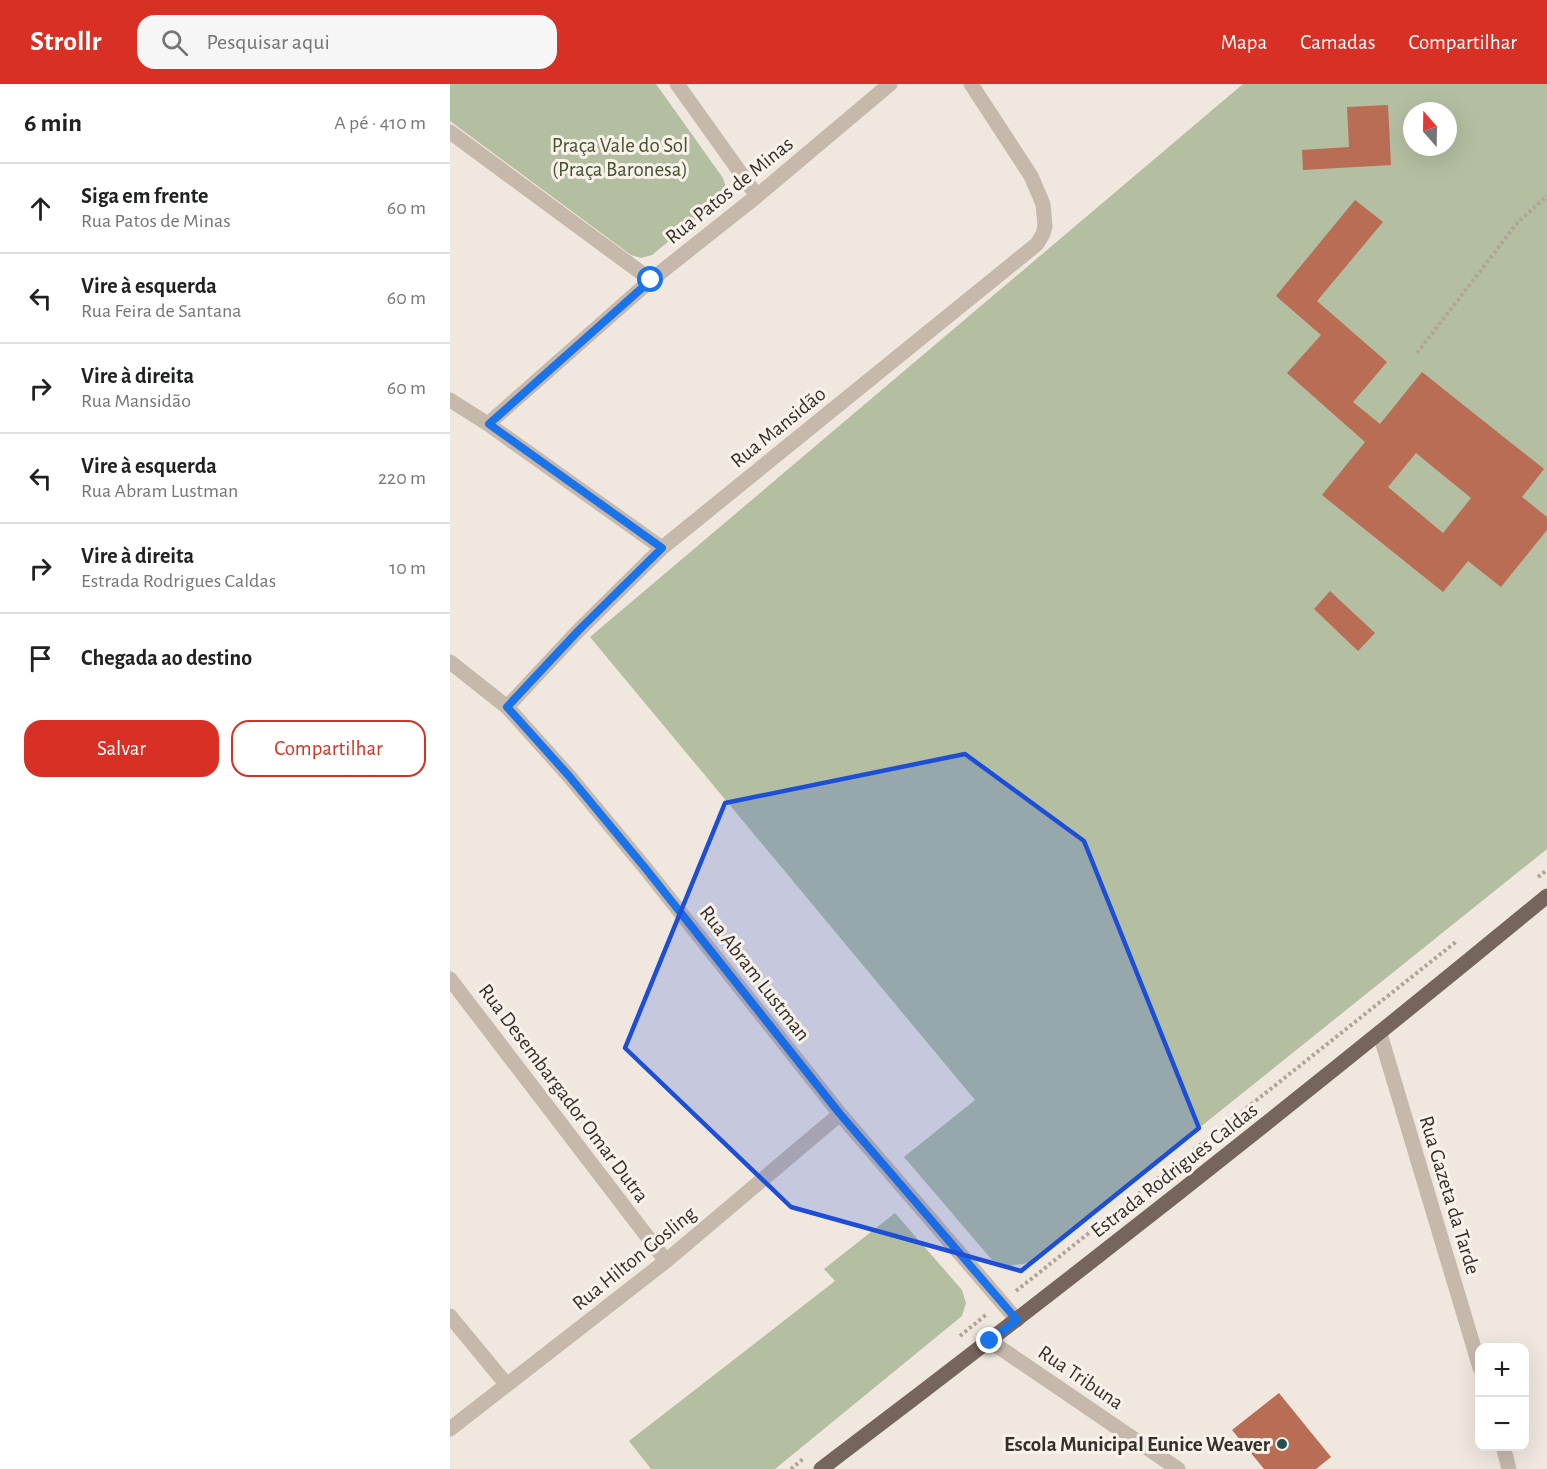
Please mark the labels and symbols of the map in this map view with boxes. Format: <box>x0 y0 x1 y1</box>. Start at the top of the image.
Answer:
north arrow <box>1403 102 1457 156</box>
street label: Rua Patos de Minas <box>662 133 797 248</box>
park label: Praça Vale do Sol (Praça Baronesa) <box>552 135 688 180</box>
route start <box>637 266 663 292</box>
street label: Rua Mansidão <box>727 383 830 472</box>
street label: Rua Abram Lustman <box>695 902 814 1045</box>
street label: Rua Desembargador Omar Dutra <box>475 980 653 1207</box>
street label: Estrada Rodrigues Caldas <box>1087 1099 1261 1242</box>
street label: Rua Gazeta da Tarde <box>1415 1113 1484 1277</box>
street label: Rua Hilton Gosling <box>569 1202 701 1314</box>
route end <box>976 1327 1002 1353</box>
street label: Rua Tribuna <box>1034 1341 1127 1414</box>
place label: Escola Municipal Eunice Weaver <box>1004 1434 1271 1455</box>
marker: Escola Municipal Eunice Weaver <box>1275 1437 1289 1451</box>

